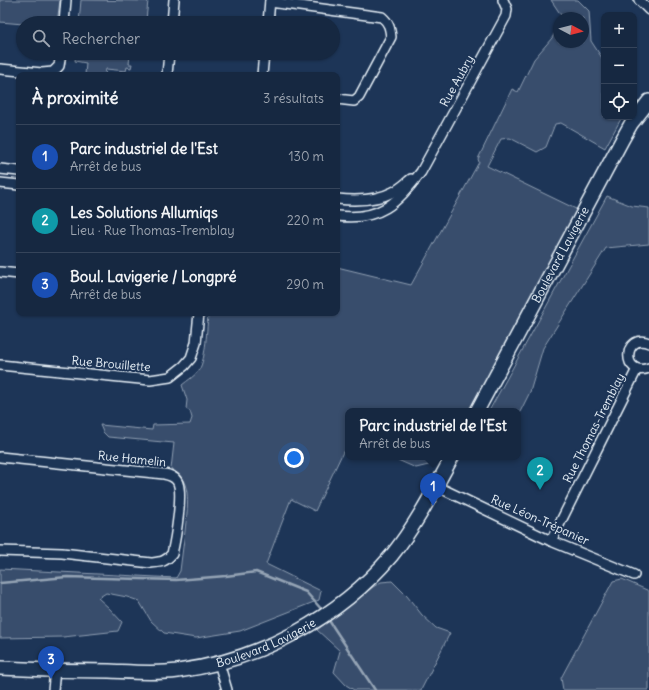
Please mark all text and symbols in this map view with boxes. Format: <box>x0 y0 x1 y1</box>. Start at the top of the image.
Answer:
north arrow <box>553 12 589 48</box>
map controls <box>601 12 637 120</box>
button: + <box>601 12 637 48</box>
search box <box>16 16 340 60</box>
icon: search <box>30 27 52 49</box>
text: Rechercher <box>62 29 140 48</box>
button: − <box>601 48 637 84</box>
street label: Rue Aubry <box>436 52 477 109</box>
button: locate <box>601 84 637 120</box>
text: À proximité <box>32 87 118 109</box>
text: 3 résultats <box>263 90 324 107</box>
text: Parc industriel de l'Est <box>70 139 218 158</box>
text: 1 <box>42 148 48 165</box>
text: 130 m <box>288 148 324 165</box>
text: Arrêt de bus <box>70 158 141 175</box>
text: Les Solutions Allumiqs <box>70 203 218 222</box>
street label: Boulevard Lavigerie <box>528 204 592 306</box>
text: 2 <box>41 212 49 229</box>
text: 220 m <box>287 212 324 229</box>
text: Lieu · Rue Thomas-Tremblay <box>70 222 235 239</box>
text: Boul. Lavigerie / Longpré <box>70 267 237 286</box>
text: 3 <box>41 276 49 293</box>
text: 290 m <box>286 276 324 293</box>
text: Arrêt de bus <box>70 286 141 303</box>
street label: Rue Brouillette <box>71 353 151 374</box>
street label: Rue Thomas-Tremblay <box>559 370 628 485</box>
popup <box>345 408 521 460</box>
text: Parc industriel de l'Est <box>359 416 507 435</box>
text: Arrêt de bus <box>359 435 431 452</box>
street label: Rue Hamelin <box>97 447 167 470</box>
your location <box>284 448 304 468</box>
pin: 2 <box>527 457 553 490</box>
pin: 1 <box>420 473 446 506</box>
street label: Rue Léon-Trépanier <box>489 491 592 548</box>
street label: Boulevard Lavigerie <box>214 615 318 670</box>
pin: 3 <box>38 646 64 679</box>

